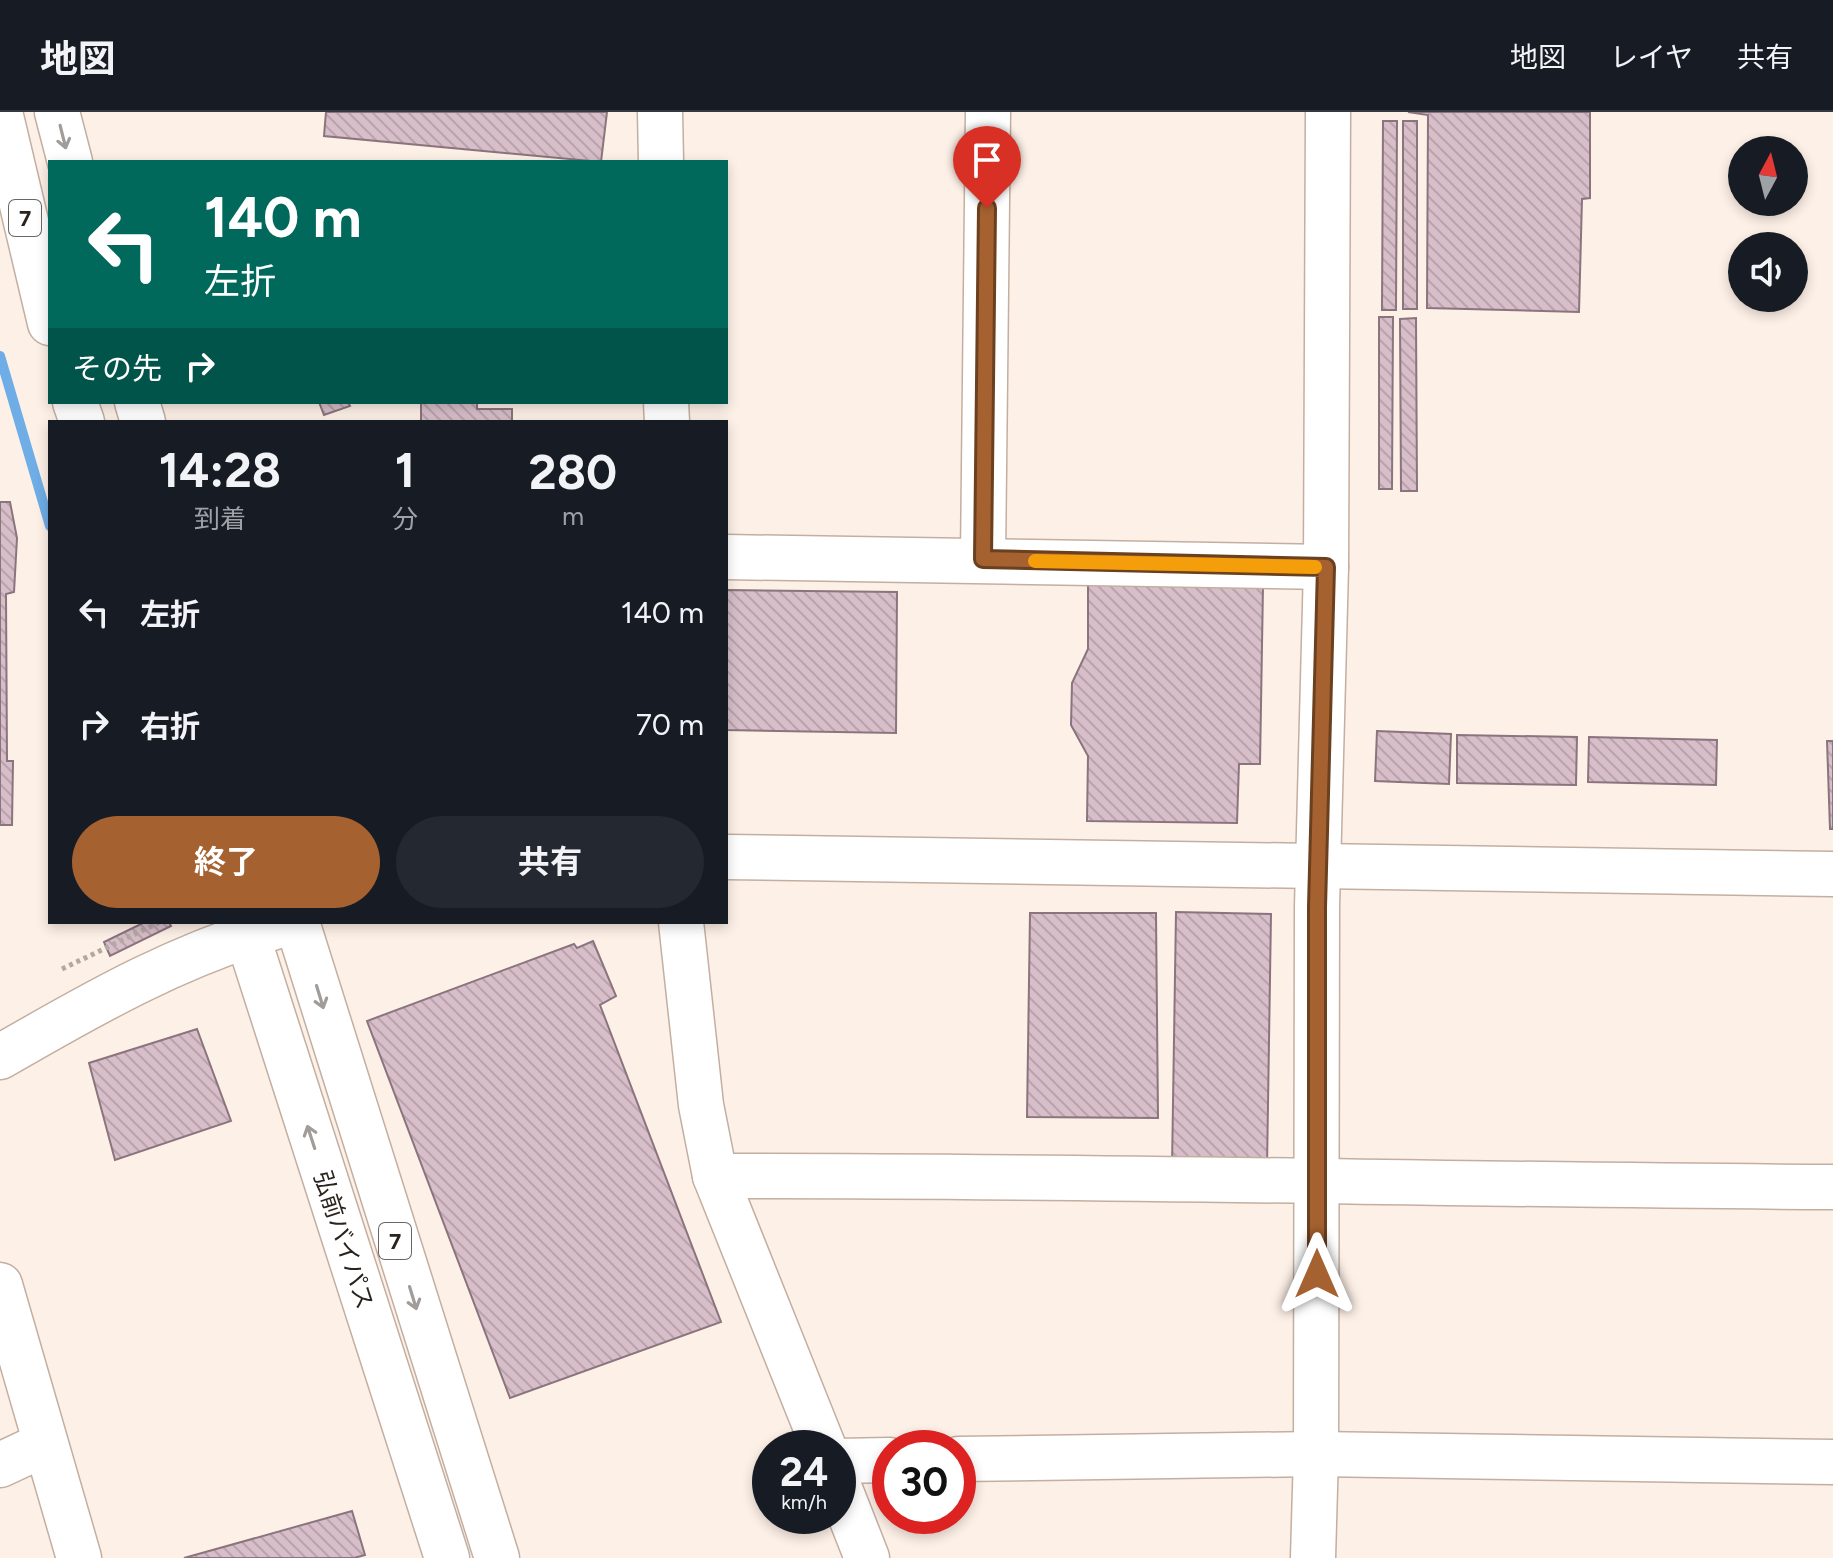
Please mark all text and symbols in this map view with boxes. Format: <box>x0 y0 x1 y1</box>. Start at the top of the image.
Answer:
text: 地図 <box>40 36 116 82</box>
text: 地図 <box>1510 40 1566 74</box>
text: レイヤ <box>1610 40 1693 74</box>
text: 共有 <box>1737 40 1793 74</box>
one-way arrow <box>57 124 72 149</box>
pin <box>953 126 1021 208</box>
north arrow <box>1728 136 1808 216</box>
map controls <box>1728 136 1808 312</box>
icon: arrive <box>965 138 1009 182</box>
text: 140 m <box>204 184 362 251</box>
icon: left <box>72 192 176 296</box>
road number: 7 <box>9 200 41 236</box>
button: sound <box>1728 232 1808 312</box>
text: 左折 <box>204 260 276 303</box>
icon: right <box>178 344 222 388</box>
text: その先 <box>72 350 162 387</box>
text: 14:28 <box>159 441 281 499</box>
text: 1 <box>395 441 415 499</box>
text: 280 <box>529 443 617 501</box>
text: m <box>562 500 584 532</box>
text: 到着 <box>194 503 246 535</box>
text: 分 <box>392 503 418 535</box>
icon: left <box>72 590 116 634</box>
text: 140 m <box>621 594 704 631</box>
text: 左折 <box>140 596 200 633</box>
icon: right <box>72 702 116 746</box>
text: 70 m <box>636 706 704 743</box>
text: 右折 <box>140 708 200 745</box>
button: 終了 <box>72 816 380 908</box>
button: 共有 <box>396 816 704 908</box>
one-way arrow <box>313 983 328 1009</box>
one-way arrow <box>303 1125 318 1150</box>
street label: 弘前バイパス <box>308 1167 380 1313</box>
road number: 7 <box>379 1223 411 1259</box>
position arrow <box>1275 1232 1359 1316</box>
one-way arrow <box>406 1285 421 1311</box>
speed limit sign: 30 <box>872 1430 976 1534</box>
text: 24 <box>780 1448 828 1496</box>
text: km/h <box>781 1490 827 1514</box>

